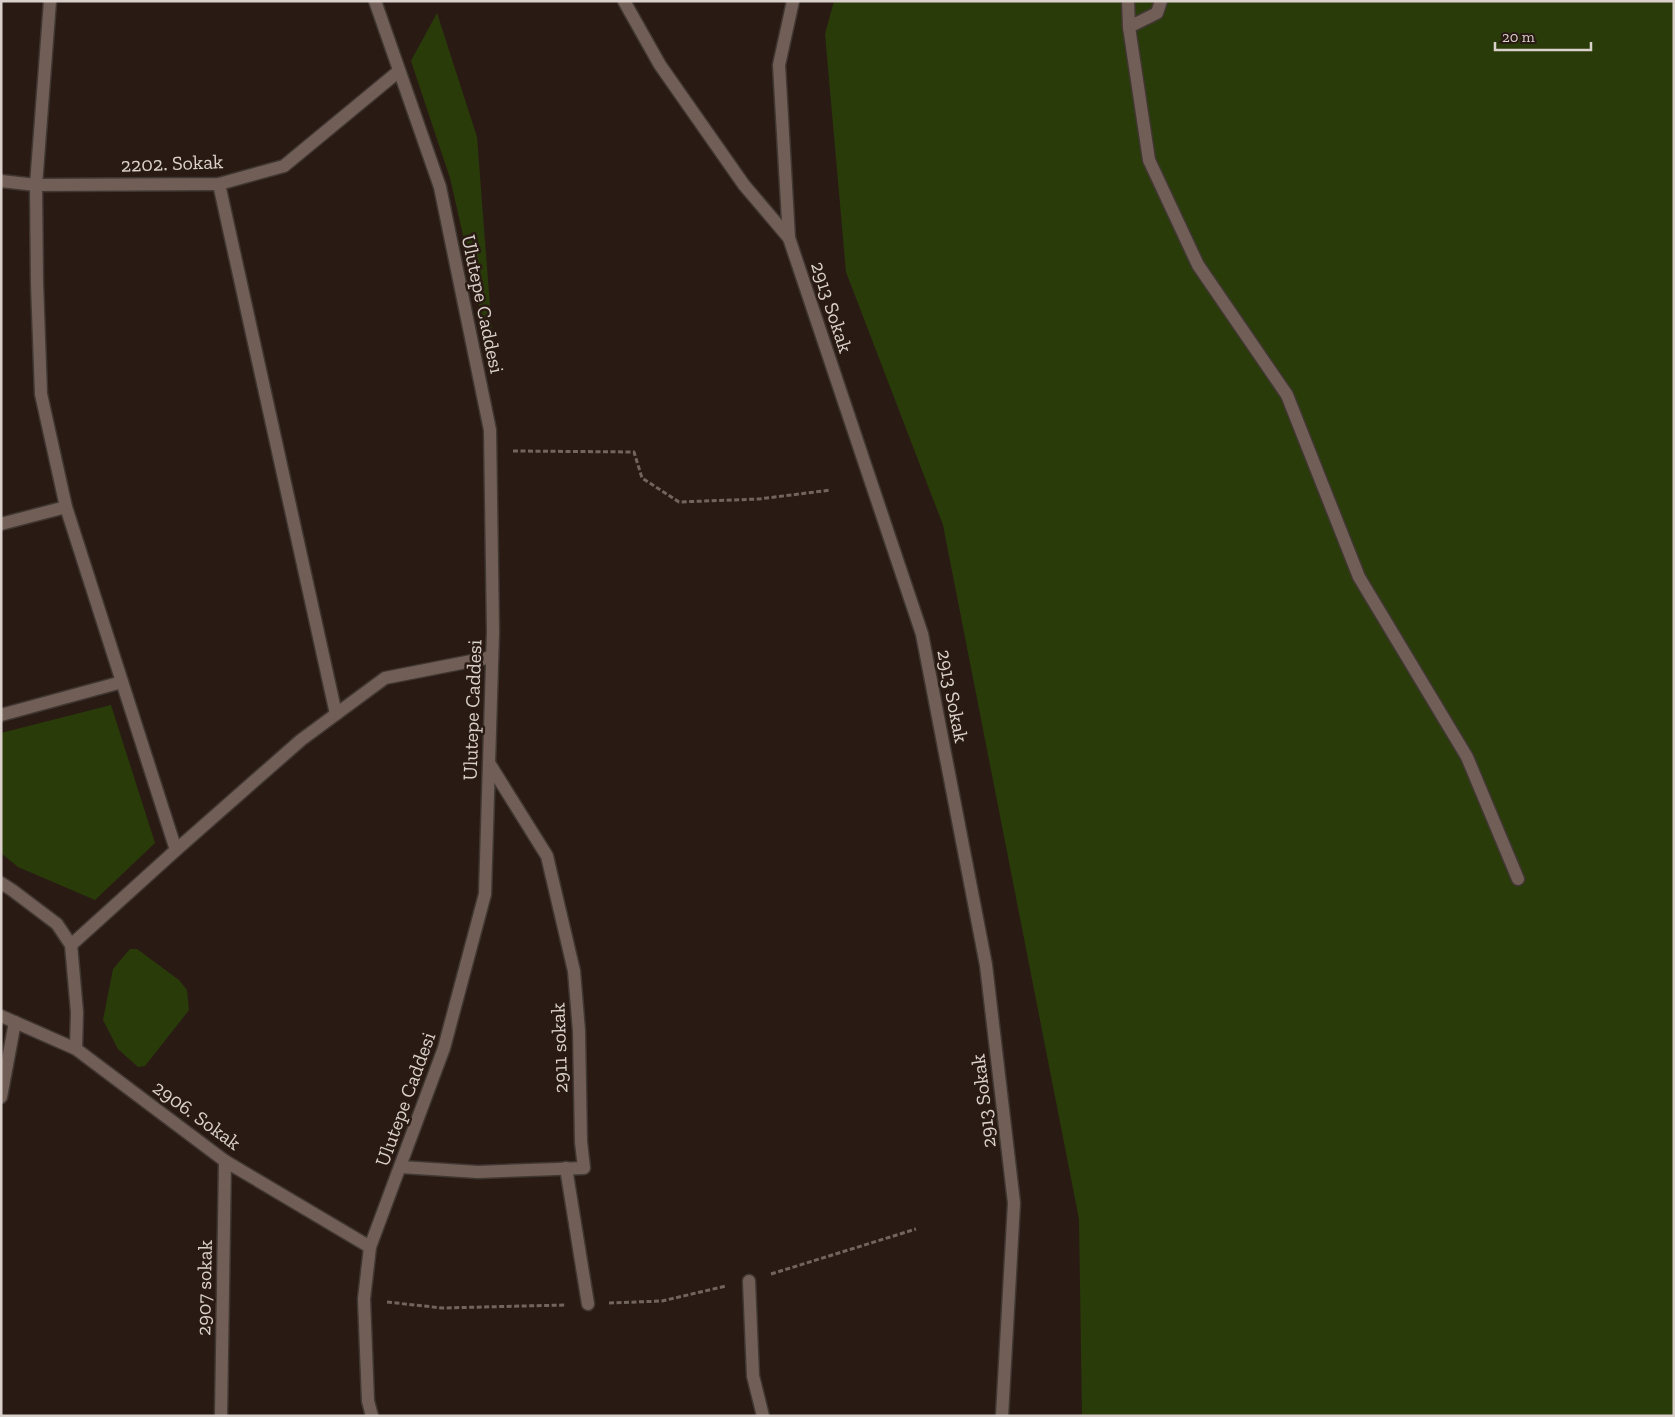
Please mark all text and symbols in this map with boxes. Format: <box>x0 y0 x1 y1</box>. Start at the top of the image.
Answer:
scale bar <box>1495 20 1591 52</box>
text: 20 m <box>1502 28 1535 46</box>
street label: 2202. Sokak <box>120 149 224 177</box>
street label: Ulutepe Caddesi <box>457 233 509 376</box>
street label: 2913 Sokak <box>806 258 858 356</box>
street label: Ulutepe Caddesi <box>458 639 486 781</box>
street label: 2913 Sokak <box>932 647 974 745</box>
street label: 2911 sokak <box>545 1002 573 1094</box>
street label: Ulutepe Caddesi <box>370 1028 441 1169</box>
street label: 2913 Sokak <box>965 1052 1001 1149</box>
street label: 2906. Sokak <box>148 1075 246 1155</box>
street label: 2907 sokak <box>191 1239 217 1336</box>

